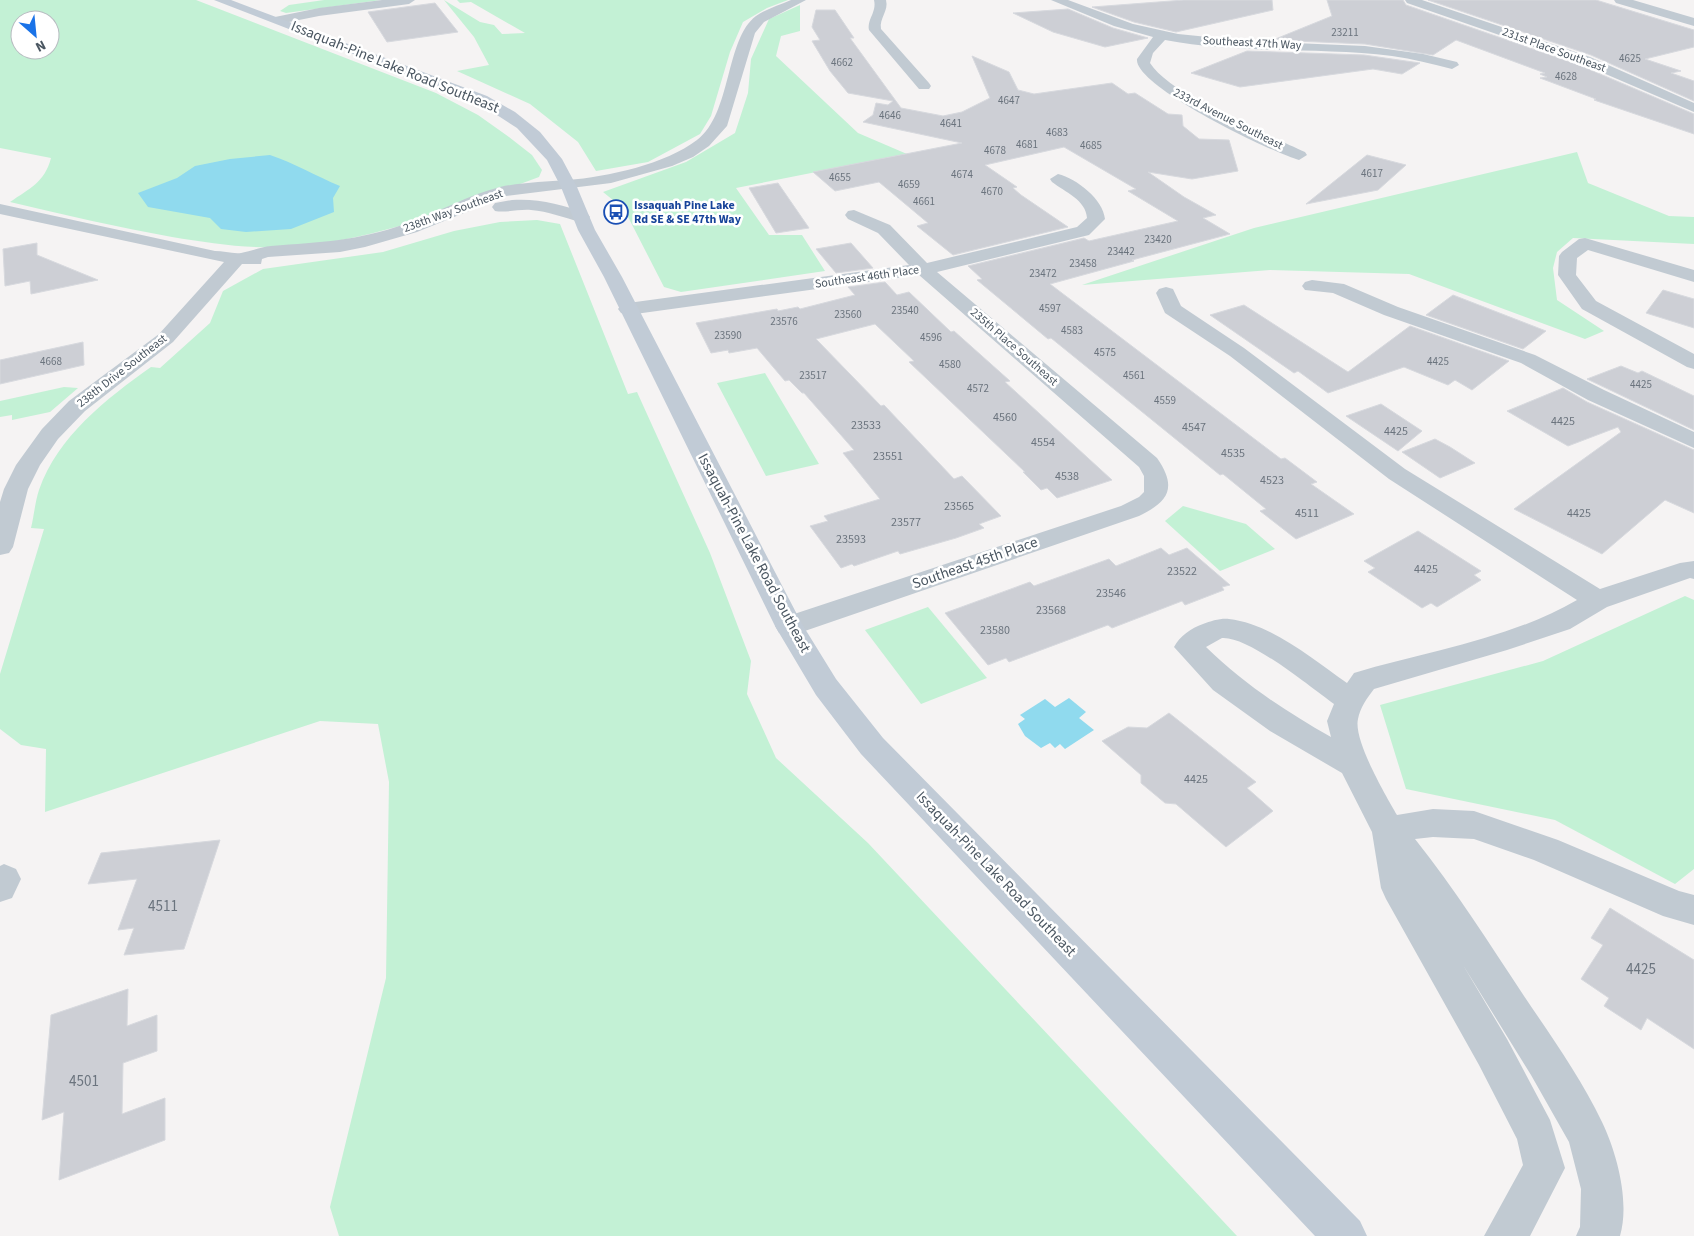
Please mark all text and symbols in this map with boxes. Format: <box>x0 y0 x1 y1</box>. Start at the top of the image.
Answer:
north arrow <box>10 10 60 60</box>
street label: Issaquah-Pine Lake Road Southeast <box>288 16 502 118</box>
street label: 231st Place Southeast <box>1500 23 1608 77</box>
house number: 23211 <box>1331 25 1359 40</box>
street label: Southeast 47th Way <box>1202 32 1302 54</box>
text: N <box>32 35 49 57</box>
house number: 4625 <box>1619 51 1641 66</box>
house number: 4662 <box>831 55 853 70</box>
house number: 4628 <box>1555 69 1577 84</box>
street label: 233rd Avenue Southeast <box>1170 84 1286 154</box>
house number: 4647 <box>998 93 1020 108</box>
house number: 4646 <box>879 108 901 123</box>
house number: 4641 <box>940 116 962 131</box>
house number: 4683 <box>1046 125 1068 140</box>
house number: 4681 <box>1016 137 1038 152</box>
house number: 4685 <box>1080 138 1102 153</box>
house number: 4678 <box>984 143 1006 158</box>
house number: 4617 <box>1361 166 1383 181</box>
house number: 4674 <box>951 167 973 182</box>
house number: 4655 <box>829 170 851 185</box>
house number: 4659 <box>898 177 920 192</box>
house number: 4670 <box>981 184 1003 199</box>
street label: 238th Way Southeast <box>401 185 505 237</box>
house number: 4661 <box>913 194 935 209</box>
place label: Issaquah Pine Lake Rd SE & SE 47th Way <box>634 197 742 228</box>
bus stop icon: Issaquah Pine Lake Rd SE & SE 47th Way <box>603 199 629 225</box>
house number: 23420 <box>1144 232 1172 247</box>
house number: 23442 <box>1107 244 1135 259</box>
house number: 23458 <box>1069 256 1097 271</box>
street label: Southeast 46th Place <box>814 261 920 293</box>
house number: 23472 <box>1029 266 1057 281</box>
house number: 4597 <box>1039 301 1061 316</box>
house number: 23540 <box>891 303 919 318</box>
street label: 235th Place Southeast <box>967 304 1061 390</box>
house number: 23560 <box>834 307 862 322</box>
house number: 23576 <box>770 314 798 329</box>
house number: 4583 <box>1061 323 1083 338</box>
house number: 23590 <box>714 328 742 343</box>
street label: 238th Drive Southeast <box>73 330 171 412</box>
house number: 4596 <box>920 330 942 345</box>
house number: 4575 <box>1094 345 1116 360</box>
house number: 4668 <box>40 354 62 369</box>
house number: 4425 <box>1427 354 1449 369</box>
house number: 4580 <box>939 357 961 372</box>
house number: 23517 <box>799 368 827 383</box>
house number: 4561 <box>1123 368 1145 383</box>
house number: 4425 <box>1630 377 1652 392</box>
house number: 4572 <box>967 381 989 396</box>
house number: 4559 <box>1154 393 1176 408</box>
house number: 4560 <box>993 409 1017 426</box>
house number: 4425 <box>1551 413 1575 430</box>
house number: 23533 <box>851 417 881 434</box>
house number: 4547 <box>1182 419 1206 436</box>
house number: 4425 <box>1384 423 1408 440</box>
house number: 4554 <box>1031 434 1055 451</box>
house number: 4535 <box>1221 445 1245 462</box>
house number: 23551 <box>873 448 903 465</box>
street label: Issaquah-Pine Lake Road Southeast <box>692 450 816 656</box>
house number: 4538 <box>1055 468 1079 485</box>
house number: 4523 <box>1260 472 1284 489</box>
house number: 23565 <box>944 498 974 515</box>
house number: 4511 <box>1295 505 1319 522</box>
house number: 4425 <box>1567 505 1591 522</box>
house number: 23577 <box>891 514 921 531</box>
house number: 23593 <box>836 531 866 548</box>
street label: Southeast 45th Place <box>909 532 1041 594</box>
house number: 4425 <box>1414 561 1438 578</box>
house number: 23522 <box>1167 563 1197 580</box>
house number: 23546 <box>1096 585 1126 602</box>
house number: 23568 <box>1036 602 1066 619</box>
house number: 23580 <box>980 622 1010 639</box>
house number: 4425 <box>1184 771 1208 788</box>
street label: Issaquah-Pine Lake Road Southeast <box>911 787 1081 961</box>
house number: 4511 <box>148 896 178 917</box>
house number: 4425 <box>1626 959 1656 980</box>
house number: 4501 <box>69 1071 99 1092</box>

